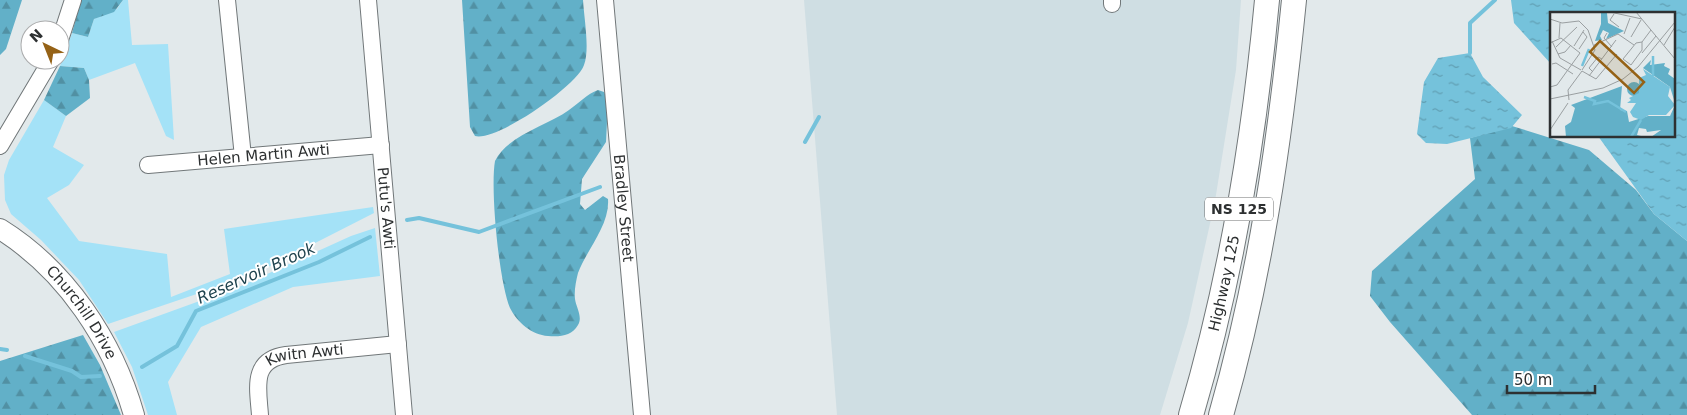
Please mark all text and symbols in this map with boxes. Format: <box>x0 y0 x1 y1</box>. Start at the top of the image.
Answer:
inset map <box>1550 12 1674 138</box>
north arrow <box>20 20 70 70</box>
text: N <box>26 26 46 45</box>
street label: Helen Martin Awti <box>197 140 331 170</box>
street label: Bradley Street <box>610 154 637 263</box>
street label: Putu's Awti <box>374 166 399 250</box>
road number: NS 125 <box>1205 198 1273 220</box>
street label: Highway 125 <box>1205 233 1243 333</box>
water label: Reservoir Brook <box>194 238 319 308</box>
street label: Churchill Drive <box>43 262 120 362</box>
street label: Kwitn Awti <box>262 340 344 370</box>
scale bar <box>1507 362 1594 394</box>
text: 50 m <box>1514 371 1552 389</box>

